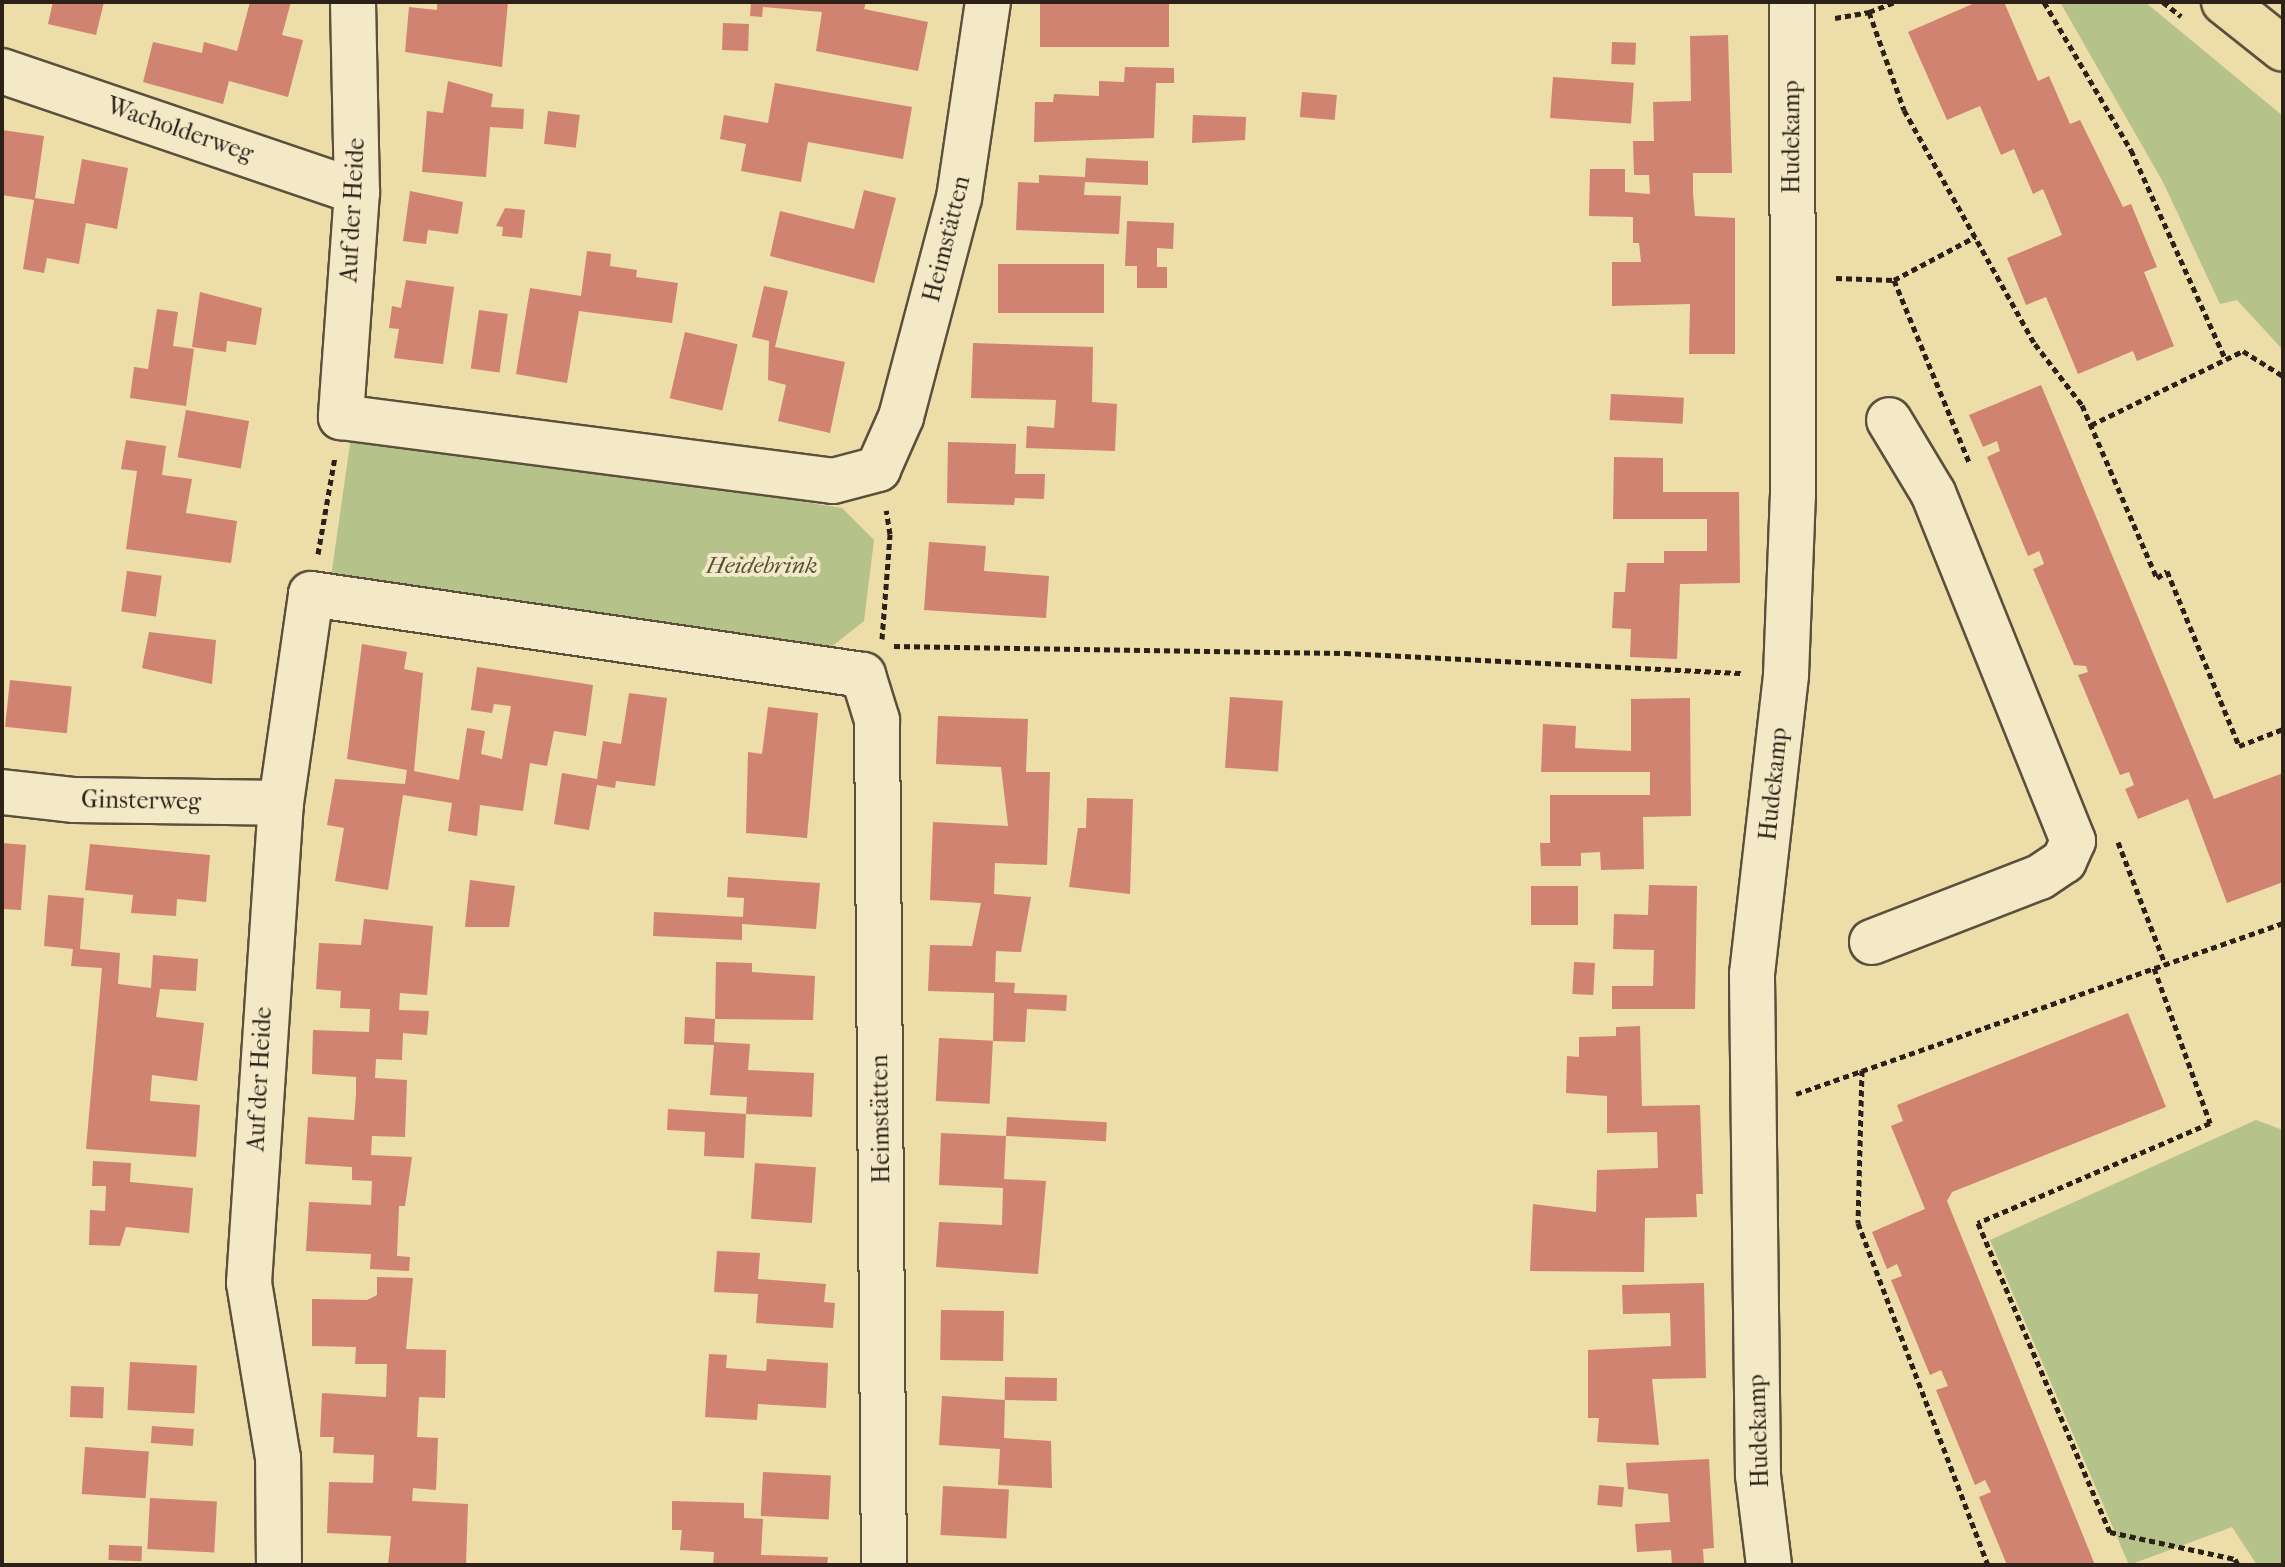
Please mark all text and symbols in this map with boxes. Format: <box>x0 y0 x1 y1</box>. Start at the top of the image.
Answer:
street label: Hudekamp <box>1778 80 1806 194</box>
street label: Wacholderweg <box>103 92 257 168</box>
street label: Auf der Heide <box>335 137 371 283</box>
street label: Heimstätten <box>917 173 977 305</box>
park label: Heidebrink <box>706 552 818 580</box>
street label: Hudekamp <box>1754 726 1794 842</box>
street label: Ginsterweg <box>81 786 201 816</box>
street label: Auf der Heide <box>242 1006 278 1152</box>
street label: Heimstätten <box>865 1054 897 1184</box>
street label: Hudekamp <box>1743 1374 1775 1488</box>

